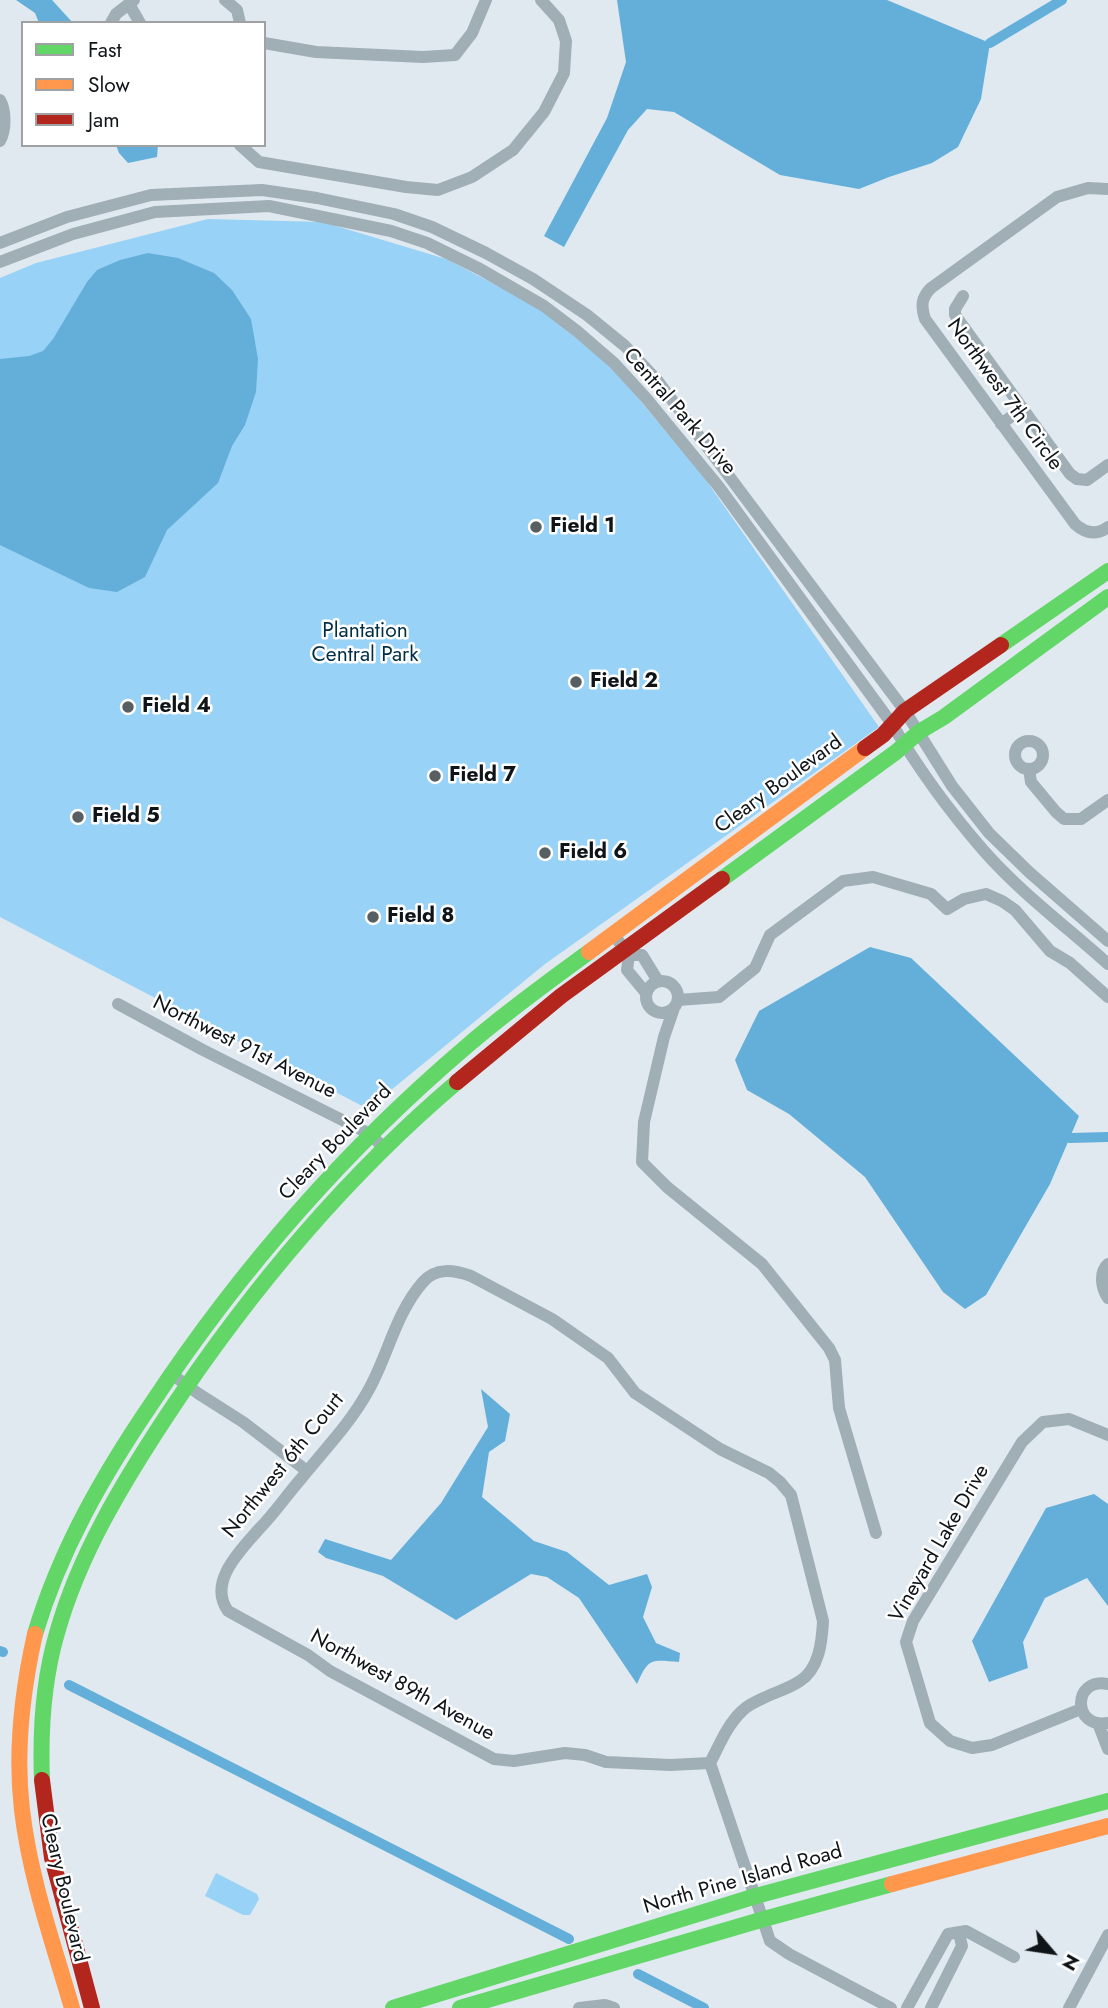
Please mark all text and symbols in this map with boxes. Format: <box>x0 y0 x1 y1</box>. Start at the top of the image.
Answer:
legend <box>21 21 266 147</box>
text: Fast <box>88 35 121 65</box>
text: Slow <box>88 70 130 100</box>
text: Jam <box>88 105 120 135</box>
street label: Northwest 7th Circle <box>941 314 1067 476</box>
street label: Central Park Drive <box>617 343 741 481</box>
place label: Field 1 <box>550 514 615 540</box>
marker: Field 1 <box>528 519 544 535</box>
park label: Plantation Central Park <box>311 619 419 669</box>
place label: Field 2 <box>590 669 658 695</box>
marker: Field 2 <box>568 674 584 690</box>
place label: Field 4 <box>142 694 211 720</box>
marker: Field 4 <box>120 699 136 715</box>
street label: Cleary Boulevard <box>710 730 848 840</box>
place label: Field 7 <box>449 763 516 789</box>
marker: Field 7 <box>427 768 443 784</box>
place label: Field 5 <box>92 804 160 830</box>
marker: Field 5 <box>70 809 86 825</box>
place label: Field 6 <box>559 840 627 866</box>
marker: Field 6 <box>537 845 553 861</box>
place label: Field 8 <box>387 904 455 930</box>
marker: Field 8 <box>365 909 381 925</box>
street label: Northwest 91st Avenue <box>148 991 340 1105</box>
street label: Cleary Boulevard <box>274 1080 398 1206</box>
street label: Northwest 6th Court <box>218 1388 350 1544</box>
street label: Vineyard Lake Drive <box>885 1461 995 1627</box>
street label: Northwest 89th Avenue <box>305 1625 499 1747</box>
street label: Cleary Boulevard <box>34 1811 92 1965</box>
street label: North Pine Island Road <box>641 1840 845 1920</box>
north arrow <box>1017 1917 1087 1987</box>
text: N <box>1055 1949 1086 1976</box>

